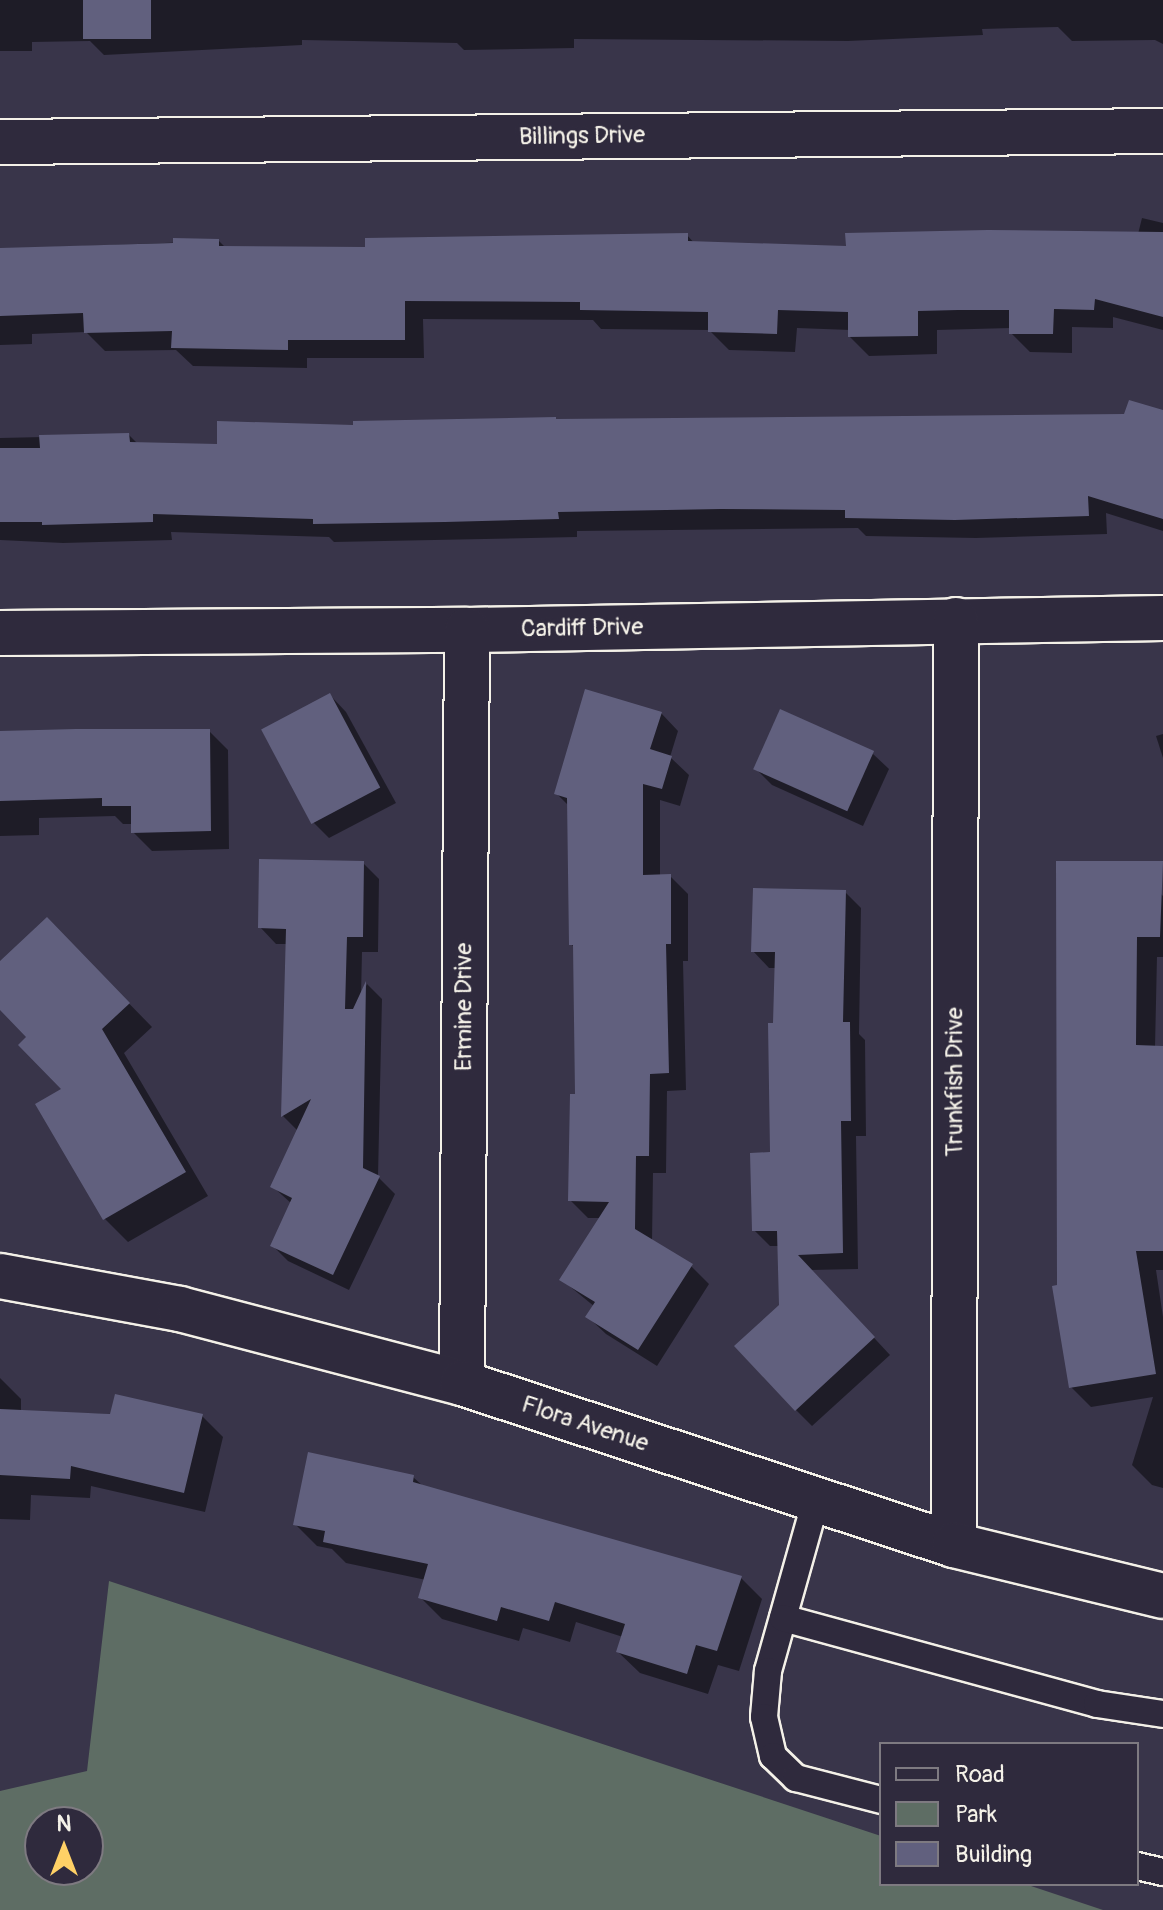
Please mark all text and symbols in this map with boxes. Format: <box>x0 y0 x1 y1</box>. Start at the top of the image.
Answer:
street label: Billings Drive <box>519 121 645 151</box>
street label: Cardiff Drive <box>521 613 643 643</box>
street label: Ermine Drive <box>450 943 478 1071</box>
street label: Trunkfish Drive <box>941 1007 969 1157</box>
street label: Flora Avenue <box>518 1390 652 1458</box>
legend <box>879 1742 1139 1886</box>
text: Road <box>955 1760 1005 1789</box>
text: Park <box>955 1800 997 1829</box>
north arrow <box>24 1806 104 1886</box>
text: N <box>57 1810 71 1838</box>
text: Building <box>955 1840 1032 1869</box>

